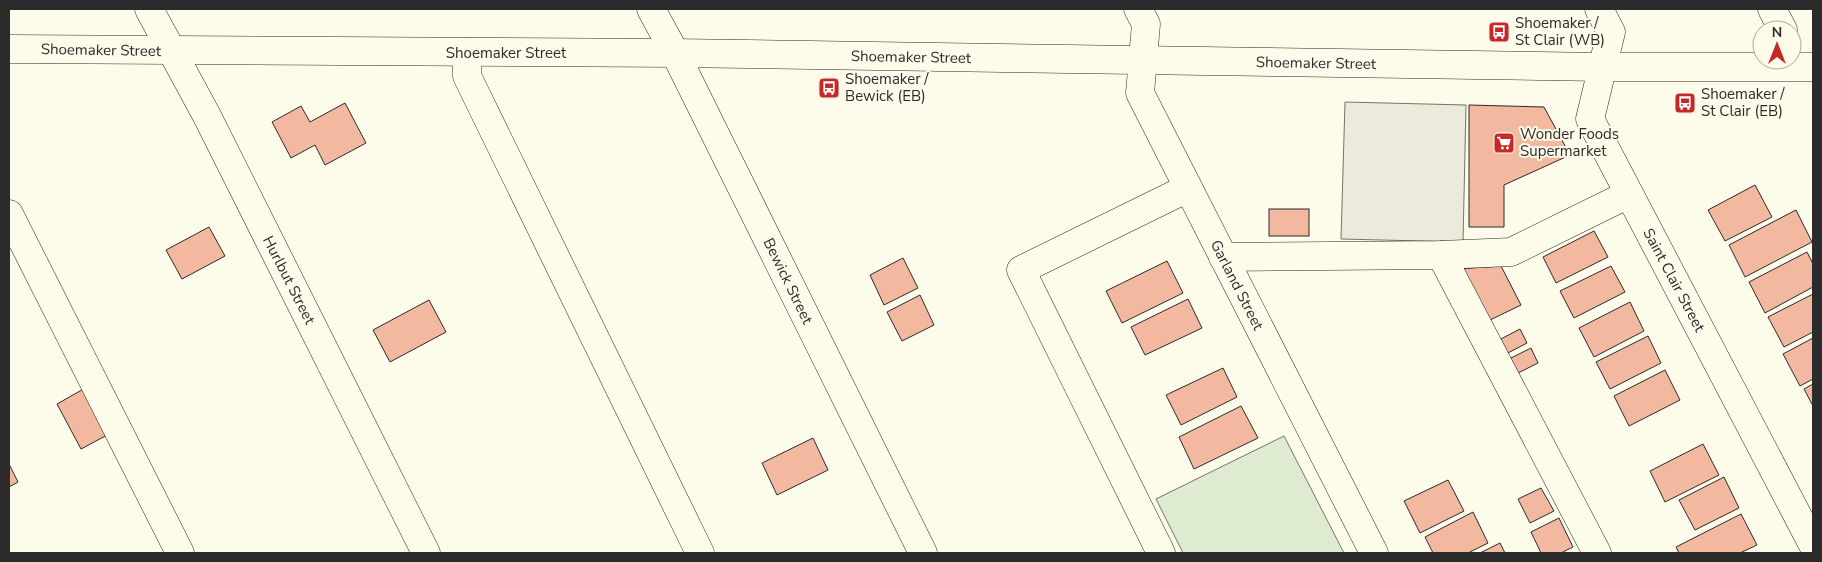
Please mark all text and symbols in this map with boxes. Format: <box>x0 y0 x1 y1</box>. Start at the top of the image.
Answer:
place label: Shoemaker / St Clair (WB) <box>1515 13 1605 50</box>
bus stop icon: Shoemaker / St Clair (WB) <box>1487 20 1511 44</box>
north arrow <box>1752 20 1802 70</box>
text: N <box>1772 23 1782 42</box>
street label: Shoemaker Street <box>41 39 162 61</box>
street label: Shoemaker Street <box>446 43 567 63</box>
street label: Shoemaker Street <box>851 46 972 68</box>
street label: Shoemaker Street <box>1256 52 1377 74</box>
place label: Shoemaker / Bewick (EB) <box>845 69 929 106</box>
bus stop icon: Shoemaker / Bewick (EB) <box>817 76 841 100</box>
place label: Shoemaker / St Clair (EB) <box>1701 84 1785 121</box>
bus stop icon: Shoemaker / St Clair (EB) <box>1673 91 1697 115</box>
place label: Wonder Foods Supermarket <box>1520 124 1619 161</box>
supermarket icon: Wonder Foods Supermarket <box>1492 131 1516 155</box>
street label: Saint Clair Street <box>1638 225 1710 336</box>
street label: Hurlbut Street <box>258 232 320 328</box>
street label: Bewick Street <box>759 235 818 328</box>
street label: Garland Street <box>1206 237 1269 334</box>

